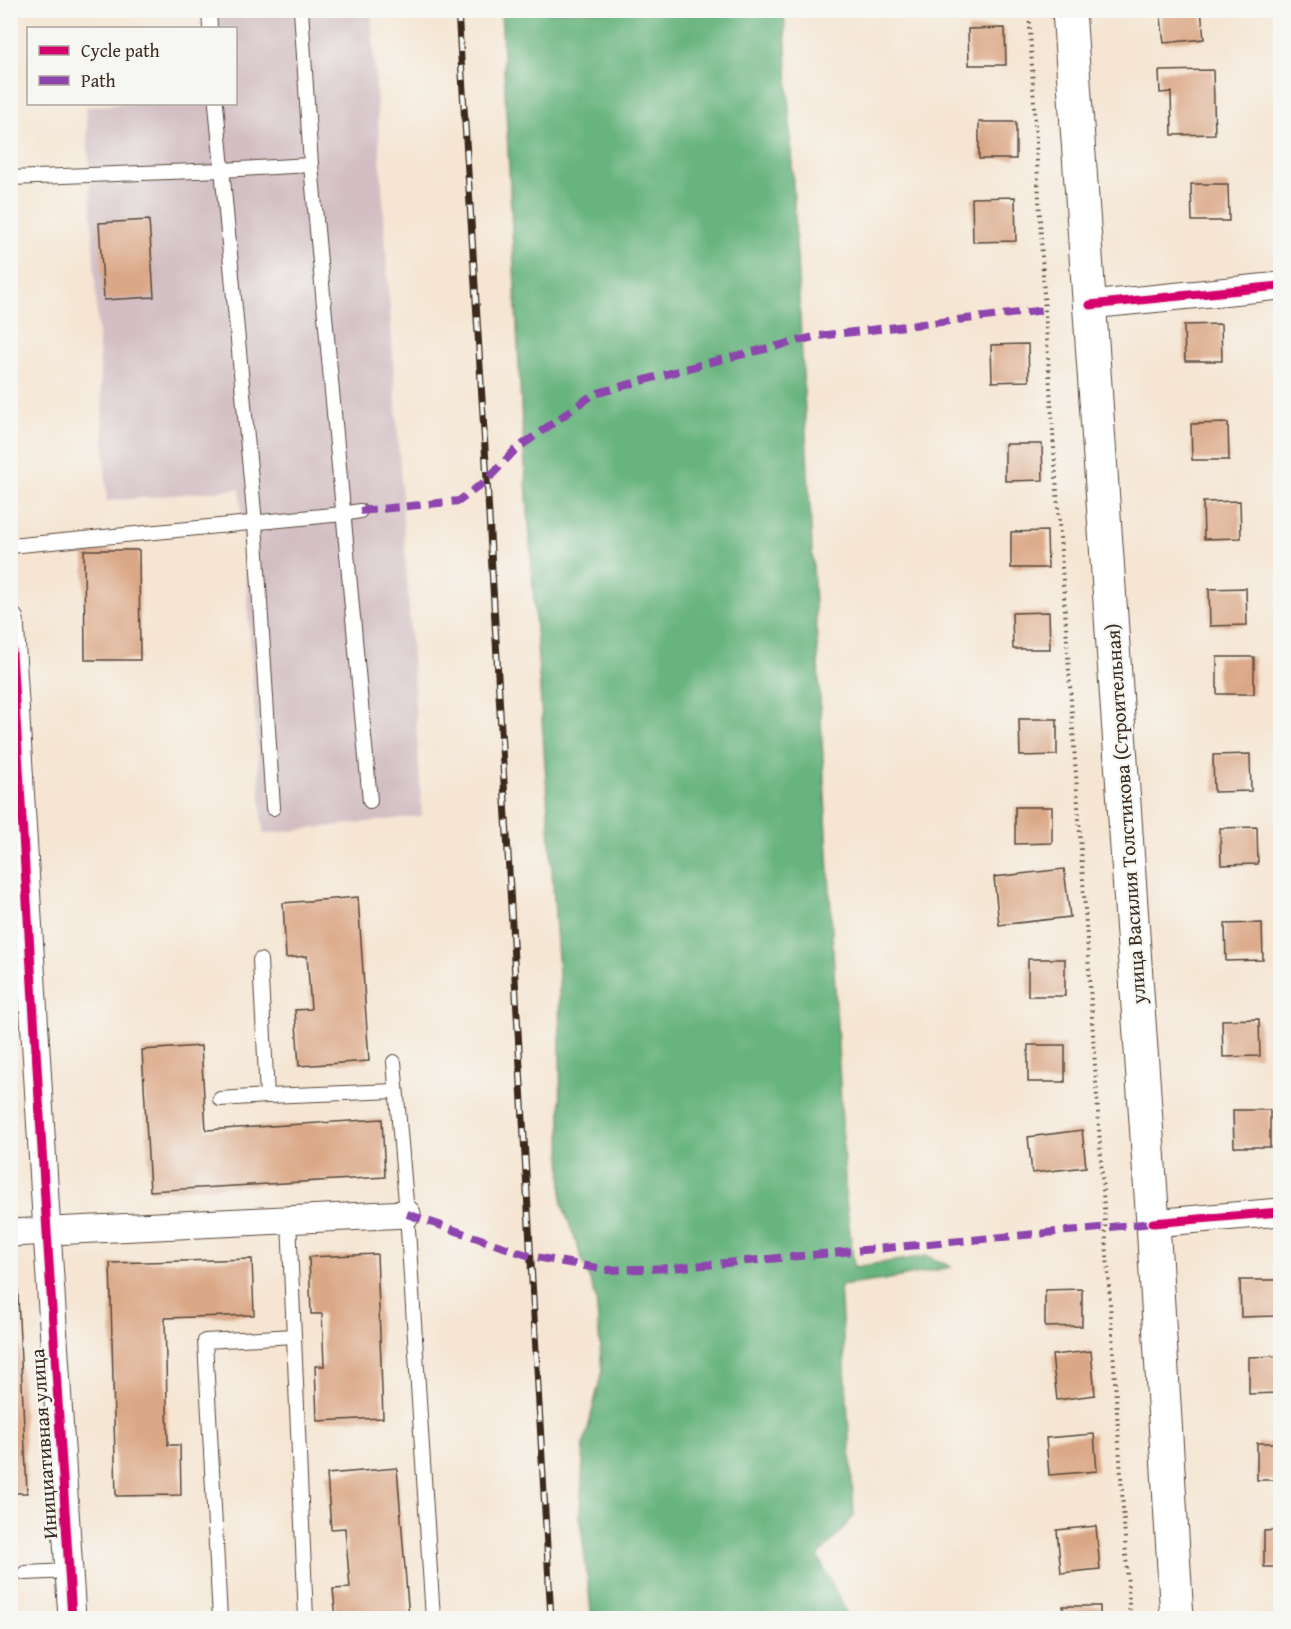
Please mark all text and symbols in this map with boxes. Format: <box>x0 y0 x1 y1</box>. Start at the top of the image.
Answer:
legend <box>27 27 237 105</box>
text: Cycle path <box>81 37 160 64</box>
text: Path <box>81 67 116 94</box>
street label: улица Василия Толстикова (Строительная) <box>1097 623 1153 1006</box>
street label: Инициативная улица <box>22 1347 64 1540</box>

